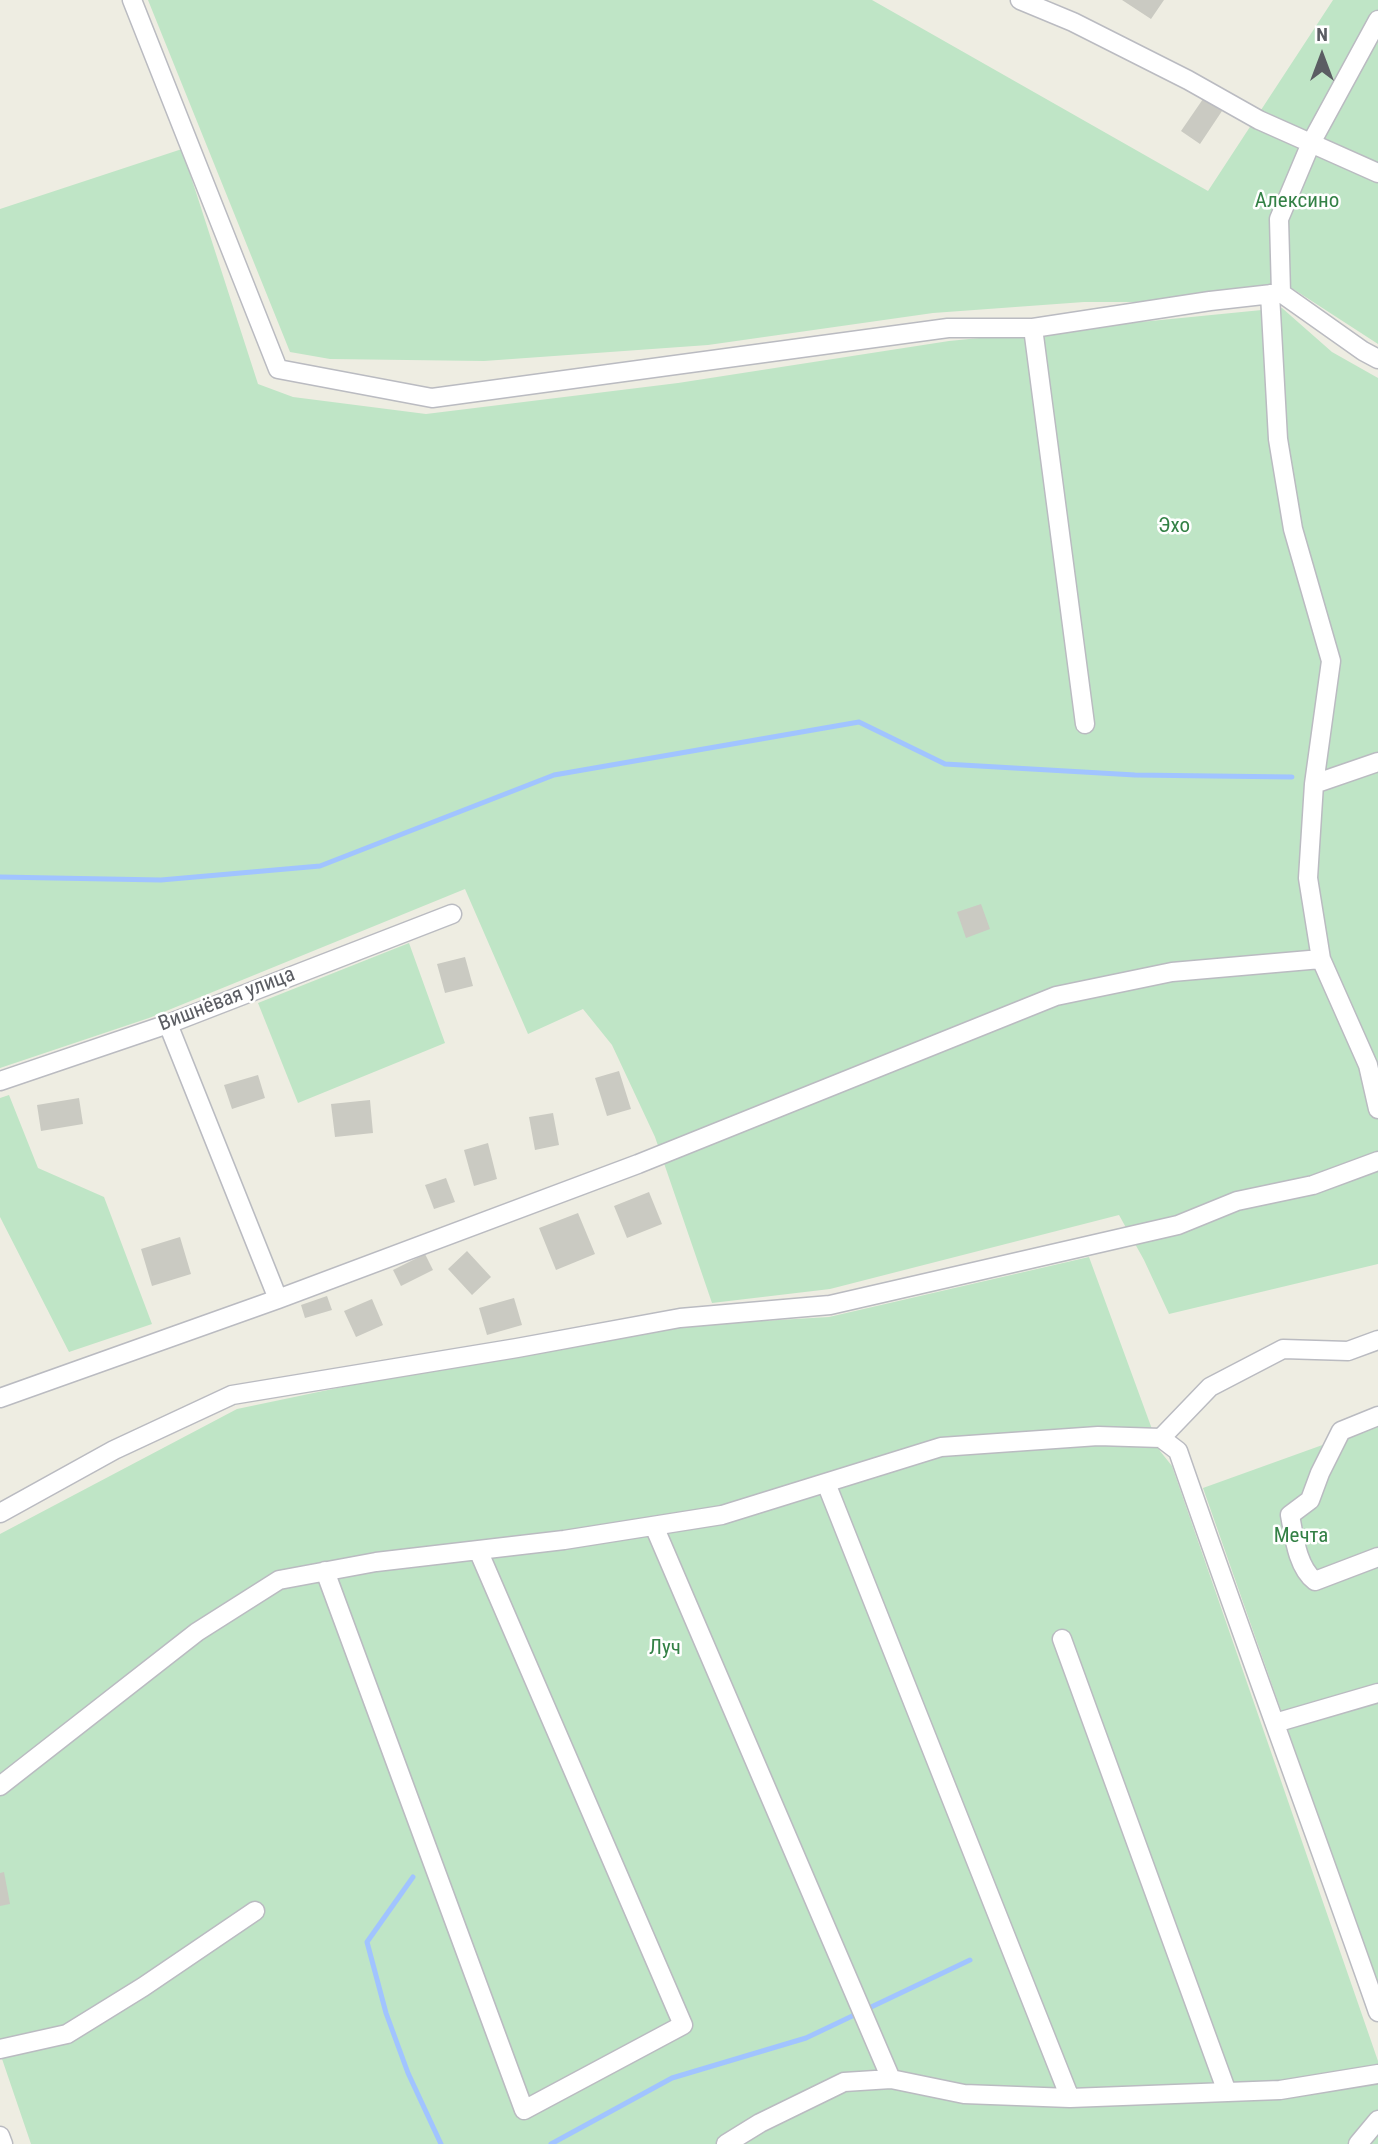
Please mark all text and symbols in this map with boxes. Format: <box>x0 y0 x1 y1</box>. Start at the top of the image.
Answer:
north arrow <box>1287 21 1357 91</box>
text: N <box>1316 23 1328 46</box>
park label: Алексино <box>1255 189 1339 215</box>
park label: Эхо <box>1158 514 1190 540</box>
street label: Вишнёвая улица <box>155 962 299 1038</box>
park label: Мечта <box>1274 1524 1328 1550</box>
park label: Луч <box>649 1636 681 1662</box>

